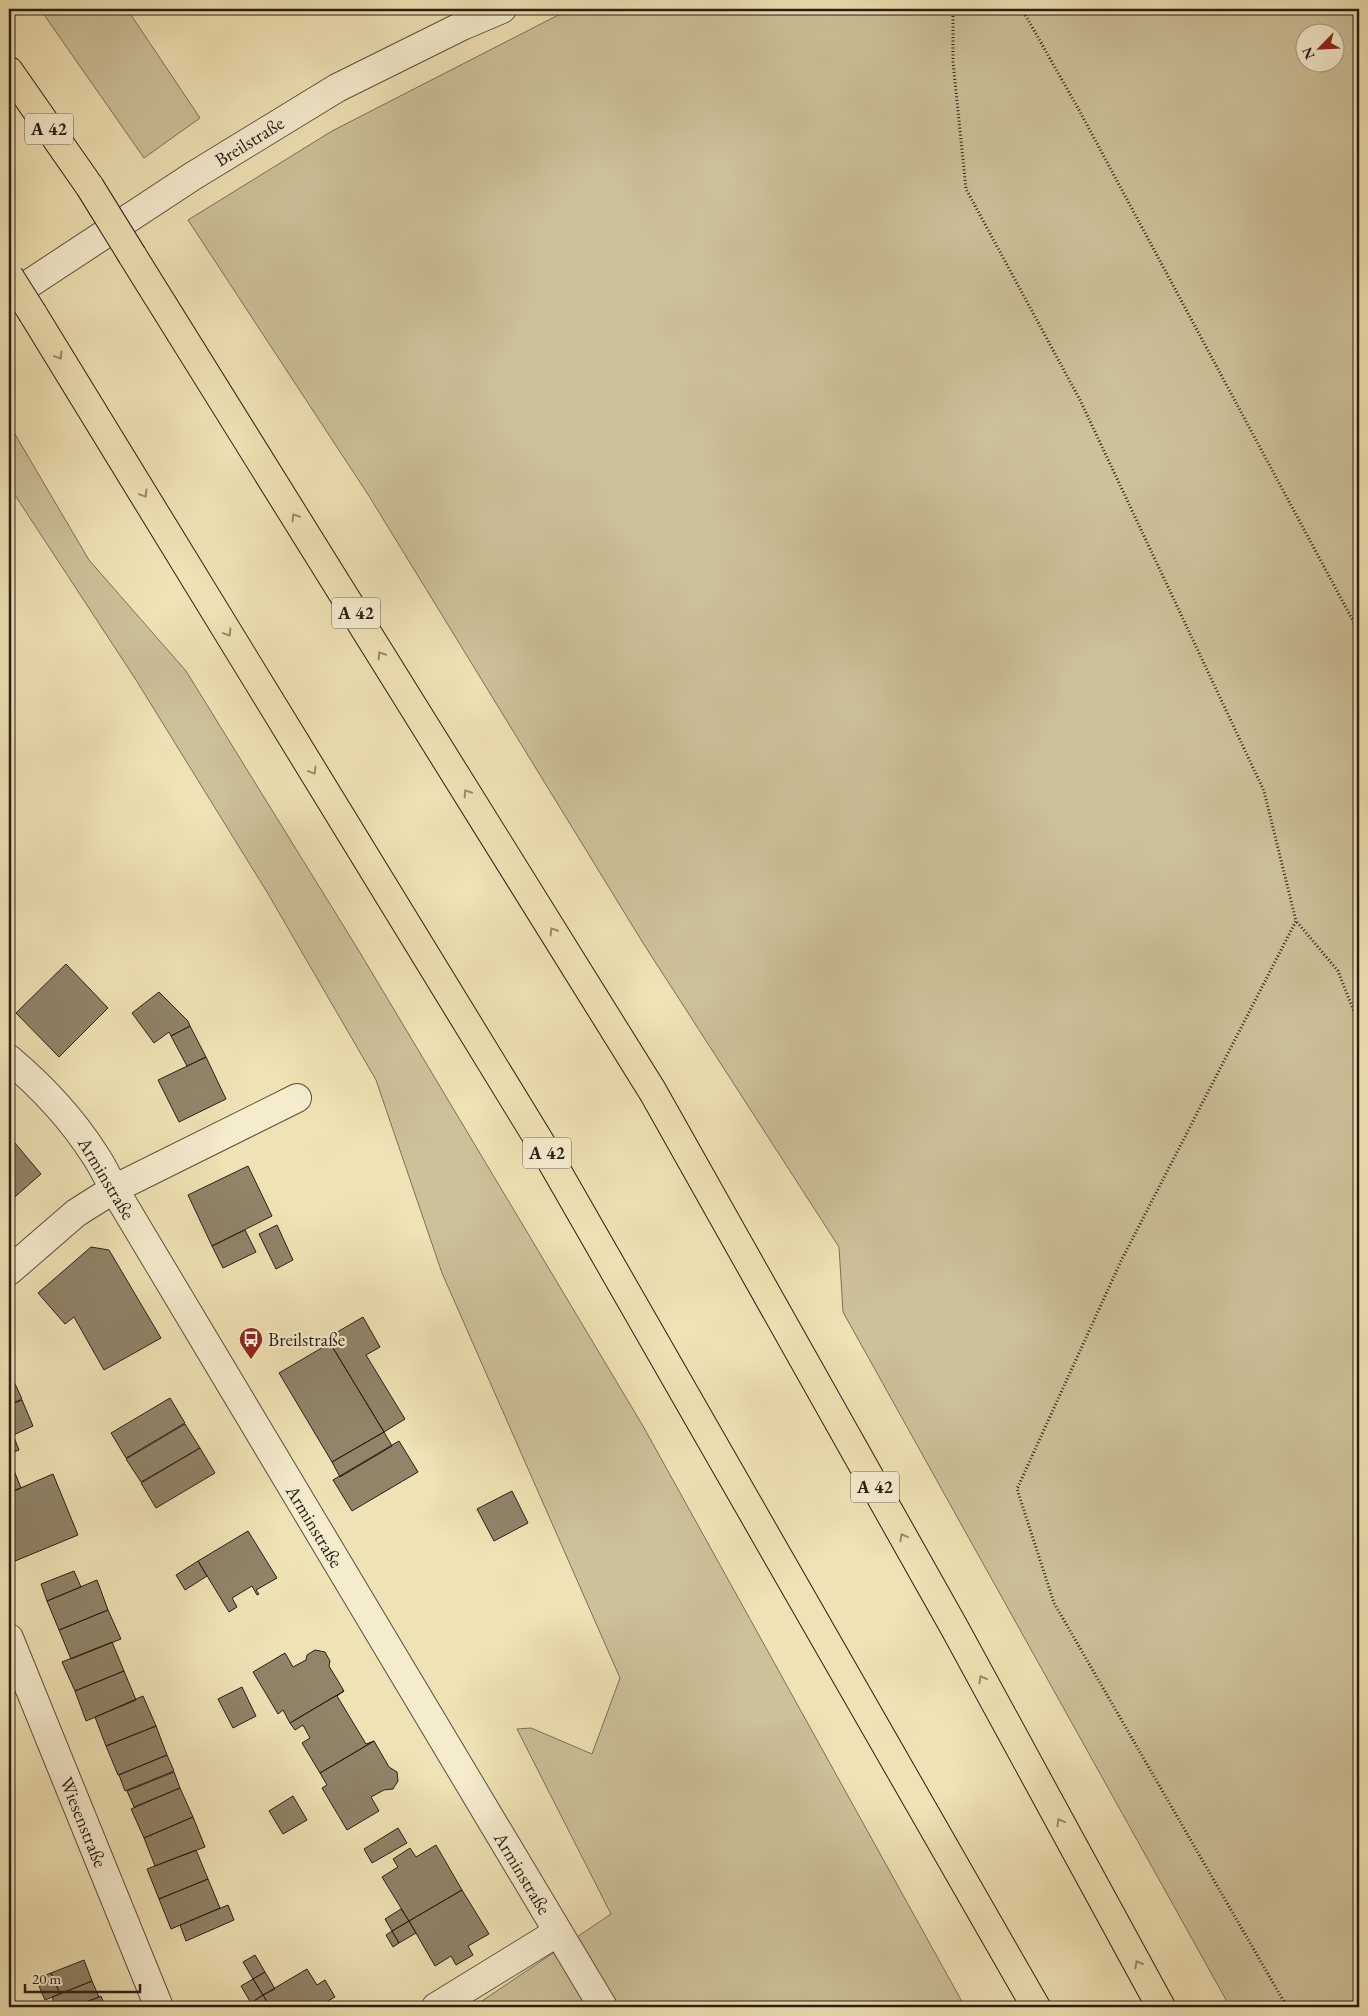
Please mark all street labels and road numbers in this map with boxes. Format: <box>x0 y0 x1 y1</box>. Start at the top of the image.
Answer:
street label: Breilstraße <box>210 110 289 172</box>
road number: A 42 <box>25 114 73 144</box>
road number: A 42 <box>332 598 380 628</box>
street label: Arminstraße <box>72 1132 141 1224</box>
road number: A 42 <box>523 1138 571 1168</box>
road number: A 42 <box>851 1471 899 1502</box>
street label: Arminstraße <box>280 1480 349 1572</box>
street label: Wiesenstraße <box>54 1773 113 1871</box>
street label: Arminstraße <box>488 1827 557 1919</box>

